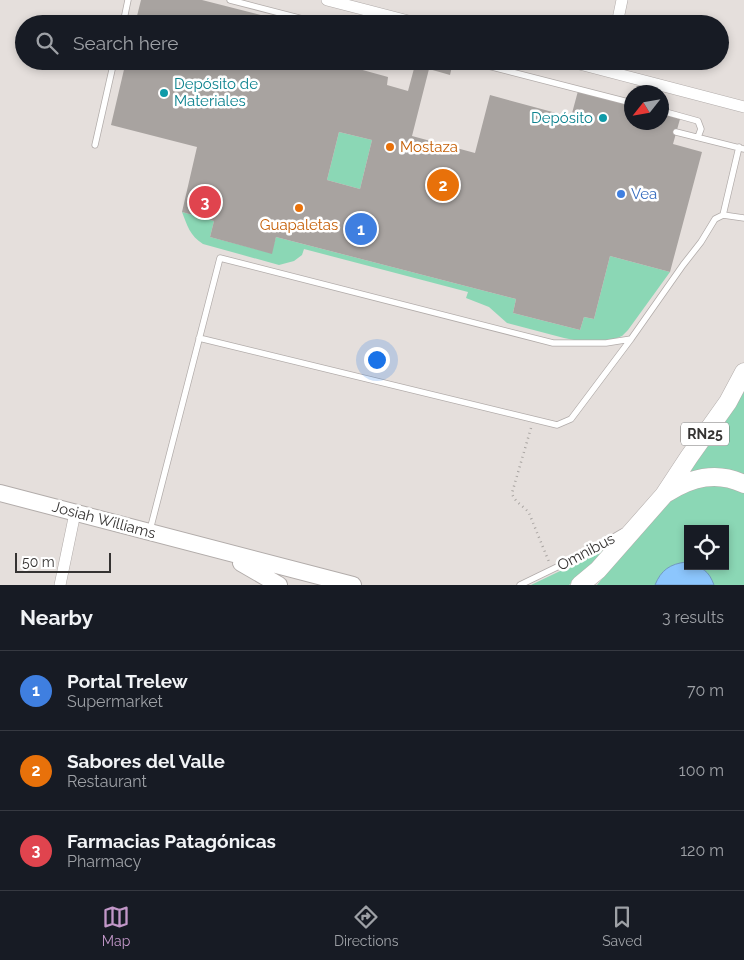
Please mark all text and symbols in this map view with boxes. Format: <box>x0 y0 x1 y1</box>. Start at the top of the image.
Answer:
search box <box>15 15 729 70</box>
icon: search <box>33 29 61 57</box>
text: Search here <box>73 32 179 54</box>
place label: Depósito de Materiales <box>174 75 258 110</box>
north arrow <box>624 85 669 130</box>
marker: Depósito de Materiales <box>158 87 170 99</box>
place label: Depósito <box>531 109 593 127</box>
marker: Depósito <box>597 112 609 124</box>
place label: Mostaza <box>400 138 458 156</box>
marker: Mostaza <box>384 141 396 153</box>
pin: 2 <box>427 166 459 204</box>
pin: 3 <box>189 183 221 221</box>
place label: Vea <box>631 185 657 203</box>
marker: Vea <box>615 188 627 200</box>
marker: Guapaletas <box>293 202 305 214</box>
pin: 1 <box>345 210 377 248</box>
place label: Guapaletas <box>260 216 338 234</box>
your location <box>364 347 390 373</box>
road number: RN25 <box>681 422 729 446</box>
street label: Josiah Williams <box>50 498 158 542</box>
map controls <box>684 525 729 570</box>
button: locate <box>684 525 729 570</box>
street label: Omnibus <box>554 529 618 575</box>
scale bar <box>15 550 111 573</box>
text: 50 m <box>22 554 55 570</box>
text: Nearby <box>20 605 93 630</box>
text: 3 results <box>662 608 724 627</box>
text: Portal Trelew <box>67 670 188 692</box>
text: 1 <box>32 681 40 700</box>
text: 70 m <box>687 681 724 700</box>
text: Supermarket <box>67 692 163 711</box>
text: Sabores del Valle <box>67 750 225 772</box>
text: 2 <box>31 761 41 780</box>
text: 100 m <box>679 761 724 780</box>
text: Restaurant <box>67 772 147 791</box>
text: Farmacias Patagónicas <box>67 830 276 852</box>
text: 3 <box>32 841 40 860</box>
text: 120 m <box>680 841 724 860</box>
text: Pharmacy <box>67 852 141 871</box>
tab: Map <box>102 903 130 949</box>
tab: Directions <box>334 903 399 949</box>
tab: Saved <box>602 903 642 949</box>

